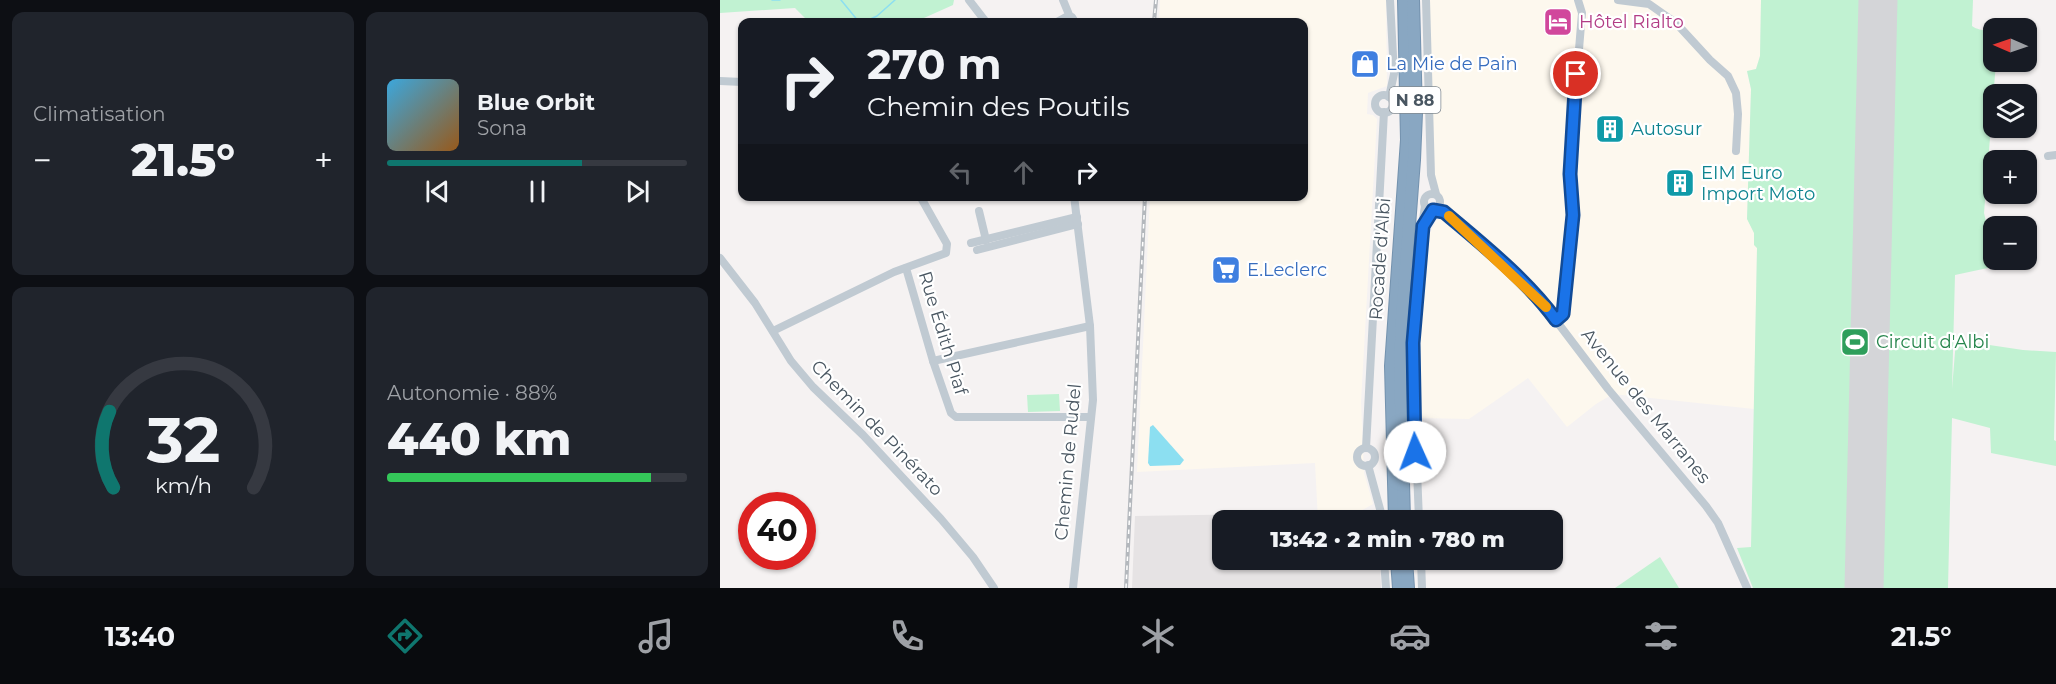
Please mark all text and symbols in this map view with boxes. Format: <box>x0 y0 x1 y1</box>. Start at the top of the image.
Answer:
hotel icon: Hôtel Rialto <box>1542 6 1574 38</box>
place label: Hôtel Rialto <box>1579 11 1684 33</box>
north arrow <box>1983 18 2037 72</box>
map controls <box>1983 18 2037 270</box>
text: 270 m <box>867 38 1001 90</box>
icon: right <box>768 42 846 120</box>
shop icon: La Mie de Pain <box>1349 48 1381 80</box>
pin <box>1550 48 1601 99</box>
place label: La Mie de Pain <box>1386 53 1518 75</box>
icon: arrive <box>1559 57 1592 90</box>
button: layers <box>1983 84 2037 138</box>
road number: N 88 <box>1390 87 1440 113</box>
text: Blue Orbit <box>477 89 595 116</box>
text: Chemin des Poutils <box>867 90 1130 123</box>
text: Climatisation <box>33 102 166 126</box>
building icon: Autosur <box>1594 113 1626 145</box>
text: Sona <box>477 116 527 140</box>
place label: Autosur <box>1631 118 1702 140</box>
text: 21.5° <box>131 132 235 187</box>
text: − <box>33 140 52 180</box>
text: + <box>314 140 333 180</box>
button: + <box>1983 150 2037 204</box>
icon: left <box>944 156 977 189</box>
icon: ahead <box>1007 156 1040 189</box>
icon: right <box>1070 156 1103 189</box>
place label: EIM Euro Import Moto <box>1701 162 1815 205</box>
building icon: EIM Euro Import Moto <box>1664 167 1696 199</box>
icon: previous <box>421 175 454 208</box>
icon: pause <box>521 175 554 208</box>
icon: next <box>621 175 654 208</box>
street label: Rocade d'Albi <box>1365 197 1395 321</box>
button: − <box>1983 216 2037 270</box>
supermarket icon: E.Leclerc <box>1210 254 1242 286</box>
place label: E.Leclerc <box>1247 259 1327 281</box>
street label: Rue Édith Piaf <box>914 268 973 398</box>
street label: Avenue des Marranes <box>1577 324 1715 488</box>
sports icon: Circuit d'Albi <box>1839 326 1871 358</box>
place label: Circuit d'Albi <box>1876 331 1989 353</box>
street label: Chemin de Pinérato <box>806 355 948 501</box>
text: Autonomie · 88% <box>387 381 557 405</box>
street label: Chemin de Rudel <box>1050 383 1086 541</box>
text: 32 <box>145 402 220 478</box>
text: 440 km <box>387 411 571 466</box>
position arrow <box>1383 420 1447 484</box>
text: km/h <box>154 473 212 499</box>
speed limit sign: 40 <box>738 492 816 570</box>
text: 13:42 · 2 min · 780 m <box>1270 526 1505 553</box>
icon: directions <box>384 615 426 657</box>
icon: music <box>635 615 677 657</box>
icon: phone <box>886 615 928 657</box>
icon: climate <box>1137 615 1179 657</box>
icon: car <box>1389 615 1431 657</box>
icon: filters <box>1640 615 1682 657</box>
text: 13:40 <box>105 620 175 653</box>
text: 21.5° <box>1891 620 1951 653</box>

